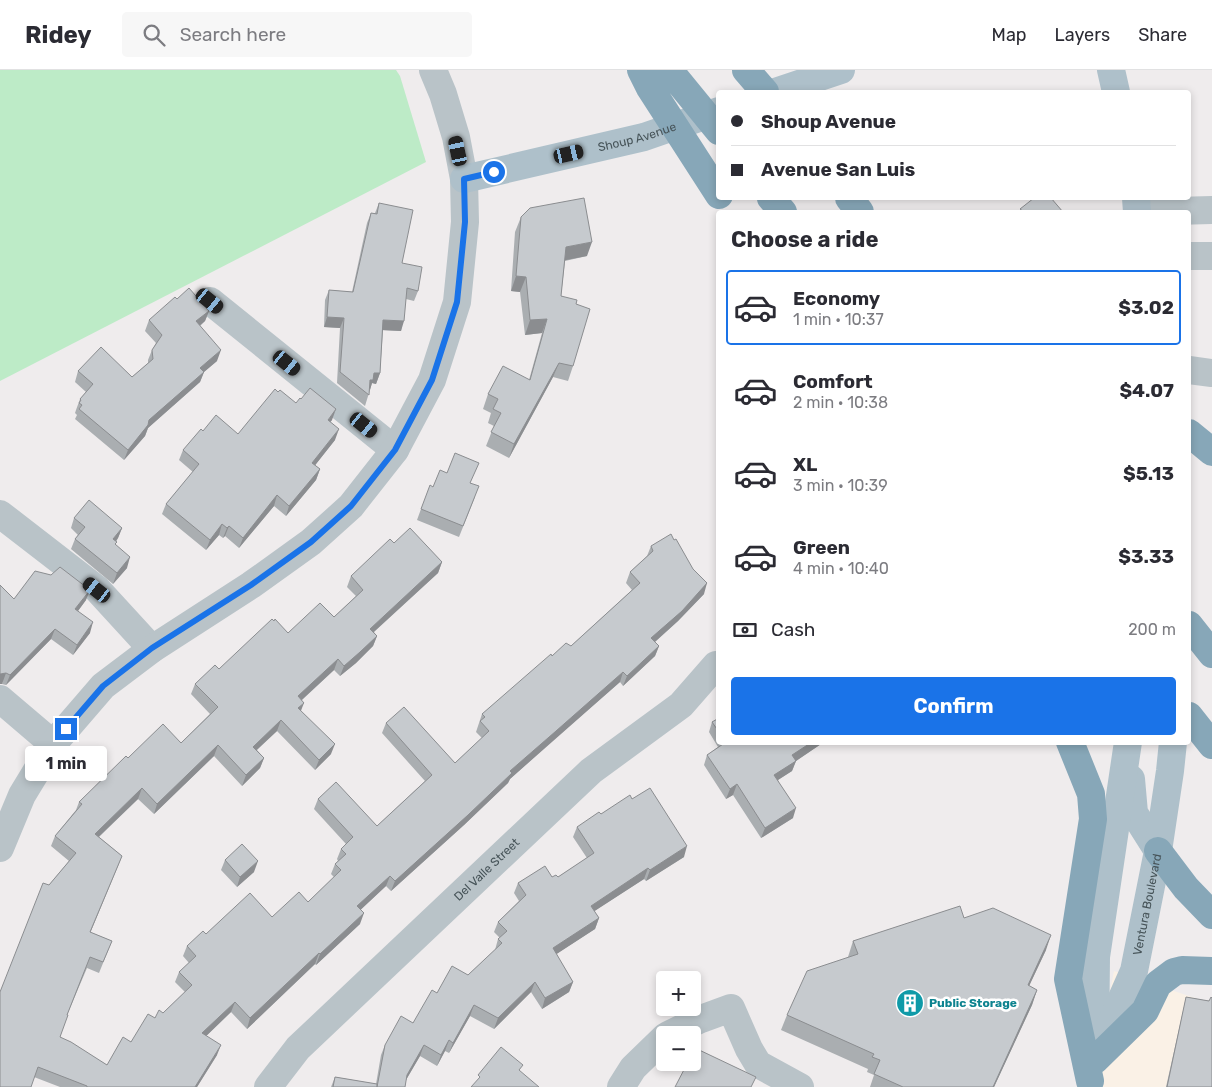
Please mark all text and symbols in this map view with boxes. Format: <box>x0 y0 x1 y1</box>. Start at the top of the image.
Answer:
search box <box>122 12 472 57</box>
text: Ridey <box>25 21 92 49</box>
icon: search <box>140 21 168 49</box>
text: Search here <box>180 23 286 46</box>
text: Map <box>992 24 1027 46</box>
text: Layers <box>1055 24 1110 46</box>
text: Share <box>1138 24 1187 46</box>
text: Shoup Avenue <box>761 110 896 133</box>
street label: Shoup Avenue <box>596 119 678 155</box>
car <box>447 135 468 167</box>
car <box>552 143 585 165</box>
text: Avenue San Luis <box>761 158 915 181</box>
route start <box>483 161 505 183</box>
text: Choose a ride <box>731 226 878 253</box>
icon: car <box>733 285 778 330</box>
car <box>193 286 226 316</box>
text: Economy <box>793 287 880 310</box>
text: $3.02 <box>1118 296 1174 319</box>
text: 1 min · 10:37 <box>793 310 884 329</box>
car <box>270 348 303 378</box>
icon: car <box>733 368 778 413</box>
text: Comfort <box>793 370 873 393</box>
text: $4.07 <box>1119 379 1174 402</box>
text: 2 min · 10:38 <box>793 393 888 412</box>
car <box>347 410 380 440</box>
icon: car <box>733 451 778 496</box>
text: XL <box>793 453 817 476</box>
text: $5.13 <box>1123 462 1174 485</box>
text: 3 min · 10:39 <box>793 476 888 495</box>
icon: car <box>733 534 778 579</box>
text: Green <box>793 536 850 559</box>
text: $3.33 <box>1118 545 1174 568</box>
text: 4 min · 10:40 <box>793 559 889 578</box>
car <box>80 575 113 605</box>
icon: cash <box>731 616 759 644</box>
text: Cash <box>771 618 815 641</box>
text: 200 m <box>1128 620 1176 639</box>
button: Confirm <box>731 677 1176 735</box>
route end <box>55 718 77 740</box>
callout: 1 min <box>25 746 107 782</box>
text: 1 min <box>46 754 86 773</box>
street label: Del Valle Street <box>451 835 523 904</box>
street label: Ventura Boulevard <box>1130 853 1164 957</box>
map controls <box>656 971 701 1071</box>
button: + <box>656 971 701 1016</box>
building icon: Public Storage <box>895 988 925 1018</box>
place label: Public Storage <box>929 996 1017 1010</box>
button: − <box>656 1026 701 1071</box>

